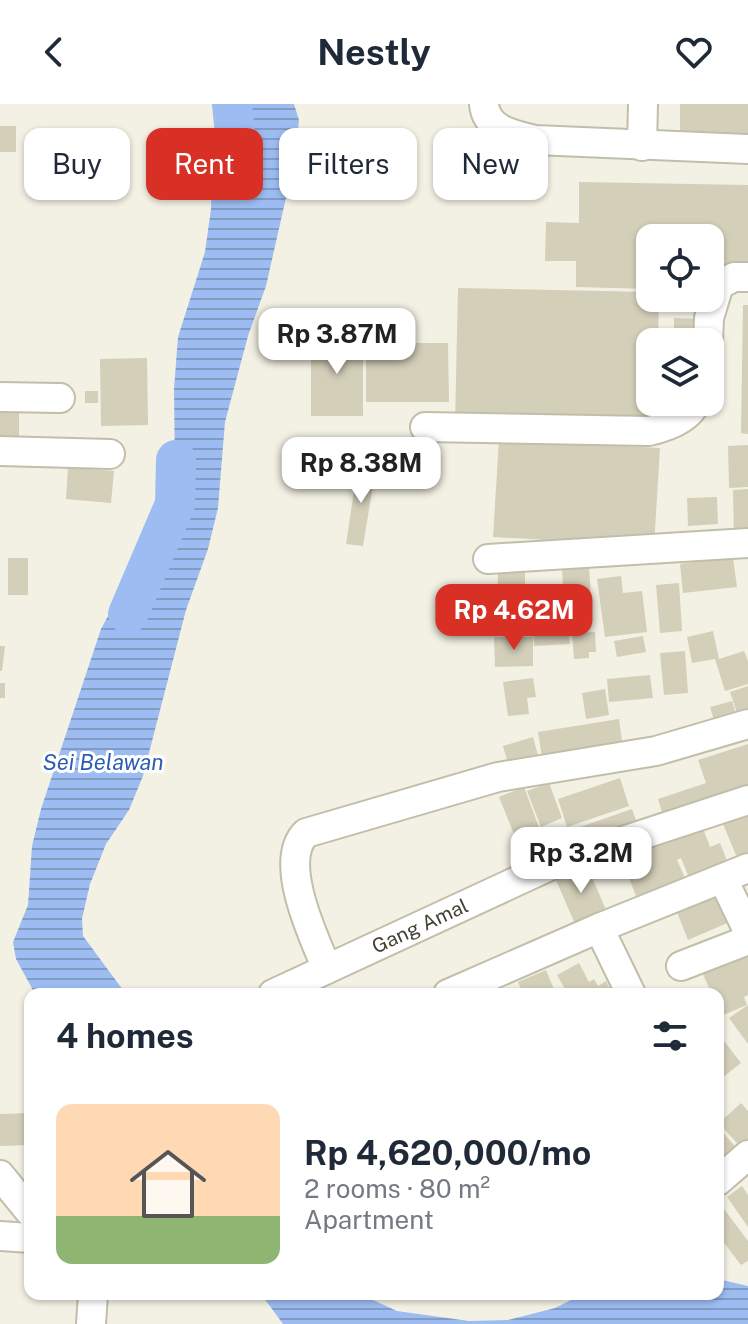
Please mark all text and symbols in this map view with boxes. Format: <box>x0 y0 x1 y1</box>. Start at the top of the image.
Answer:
icon: back <box>32 30 76 74</box>
icon: heart <box>672 30 716 74</box>
text: Nestly <box>317 31 431 73</box>
chip: Buy <box>24 128 130 200</box>
chip: Rent <box>146 128 263 200</box>
chip: Filters <box>279 128 417 200</box>
chip: New <box>433 128 548 200</box>
map controls <box>636 224 724 416</box>
button: locate <box>636 224 724 312</box>
pin: Rp 3.87M <box>254 308 420 376</box>
text: Rp 3.87M <box>276 318 398 349</box>
button: layers <box>636 328 724 416</box>
pin: Rp 8.38M <box>278 437 444 505</box>
text: Rp 8.38M <box>300 447 422 478</box>
pin: Rp 4.62M <box>431 584 597 652</box>
text: Rp 4.62M <box>453 594 575 625</box>
water label: Sei Belawan <box>42 749 164 775</box>
pin: Rp 3.2M <box>507 827 655 895</box>
text: Rp 3.2M <box>529 837 633 868</box>
street label: Gang Amal <box>368 893 472 959</box>
icon: filters <box>648 1014 692 1058</box>
text: 4 homes <box>56 1016 194 1056</box>
text: Rp 4,620,000/mo <box>304 1133 591 1173</box>
icon: home <box>120 1136 216 1232</box>
text: 2 rooms · 80 m² <box>304 1173 490 1204</box>
text: Apartment <box>304 1204 434 1235</box>

